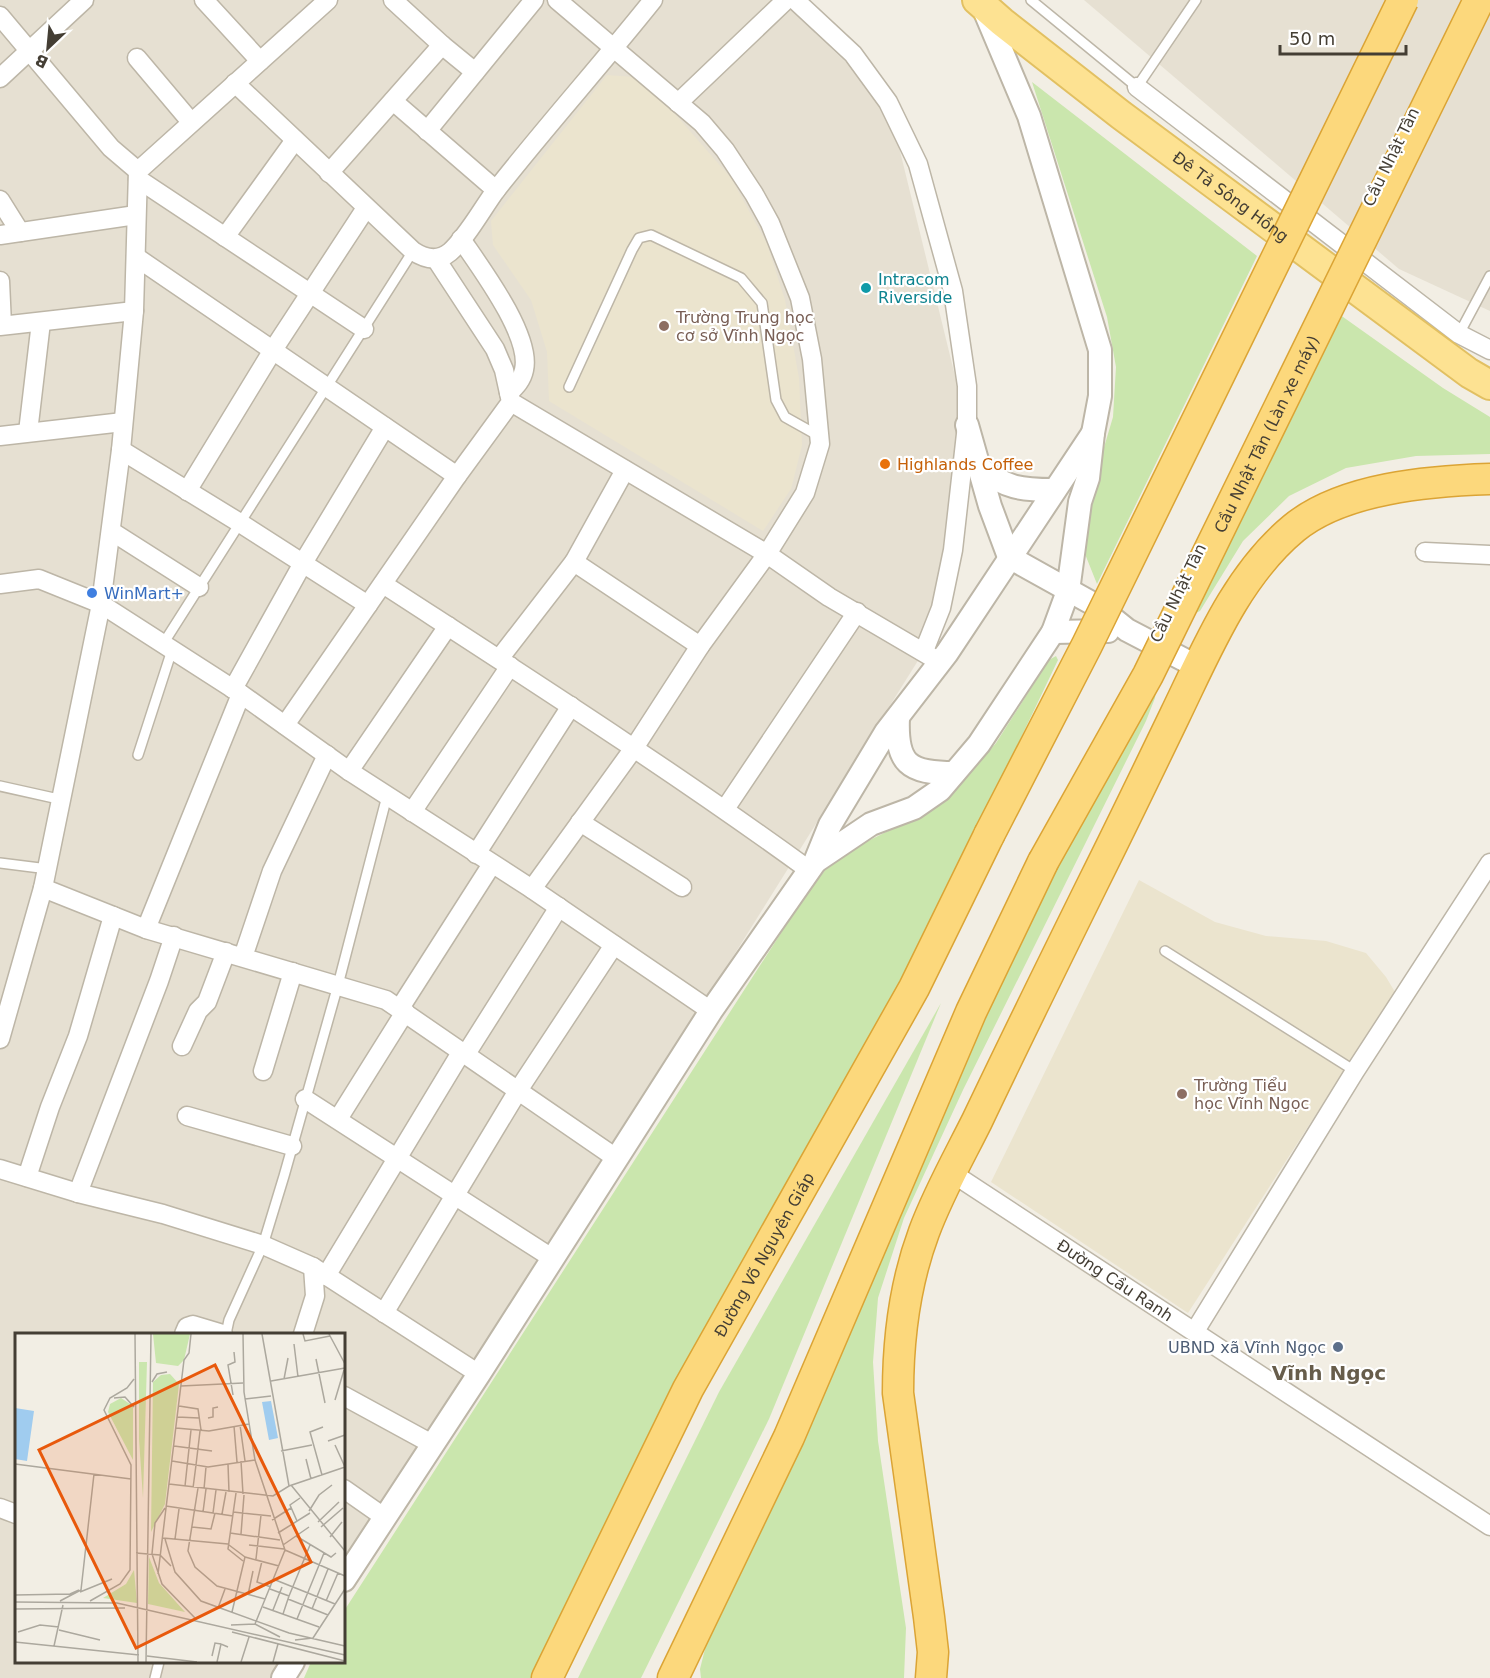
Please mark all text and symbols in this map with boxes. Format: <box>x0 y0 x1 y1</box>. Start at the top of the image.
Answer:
north arrow <box>18 18 78 78</box>
scale bar <box>1280 18 1406 56</box>
text: 50 m <box>1289 28 1335 49</box>
text: B <box>32 50 51 72</box>
street label: Cầu Nhật Tân <box>1359 105 1423 209</box>
street label: Đê Tả Sông Hồng <box>1169 147 1292 246</box>
place label: Intracom Riverside <box>878 270 952 307</box>
marker: Intracom Riverside <box>859 281 873 295</box>
place label: Trường Trung học cơ sở Vĩnh Ngọc <box>675 308 814 345</box>
marker: Trường Trung học cơ sở Vĩnh Ngọc <box>657 319 671 333</box>
street label: Cầu Nhật Tân (Làn xe máy) <box>1210 332 1323 536</box>
place label: Highlands Coffee <box>897 455 1033 474</box>
marker: Highlands Coffee <box>878 457 892 471</box>
street label: Cầu Nhật Tân <box>1146 541 1210 645</box>
place label: WinMart+ <box>104 584 184 603</box>
marker: WinMart+ <box>85 586 99 600</box>
place label: Trường Tiểu học Vĩnh Ngọc <box>1193 1076 1309 1113</box>
marker: Trường Tiểu học Vĩnh Ngọc <box>1175 1087 1189 1101</box>
street label: Đường Võ Nguyên Giáp <box>710 1169 818 1340</box>
street label: Đường Cầu Ranh <box>1053 1235 1177 1325</box>
inset map <box>15 1333 345 1663</box>
place label: UBND xã Vĩnh Ngọc <box>1168 1338 1326 1357</box>
marker: UBND xã Vĩnh Ngọc <box>1331 1340 1345 1354</box>
district label: Vĩnh Ngọc <box>1272 1361 1386 1385</box>

